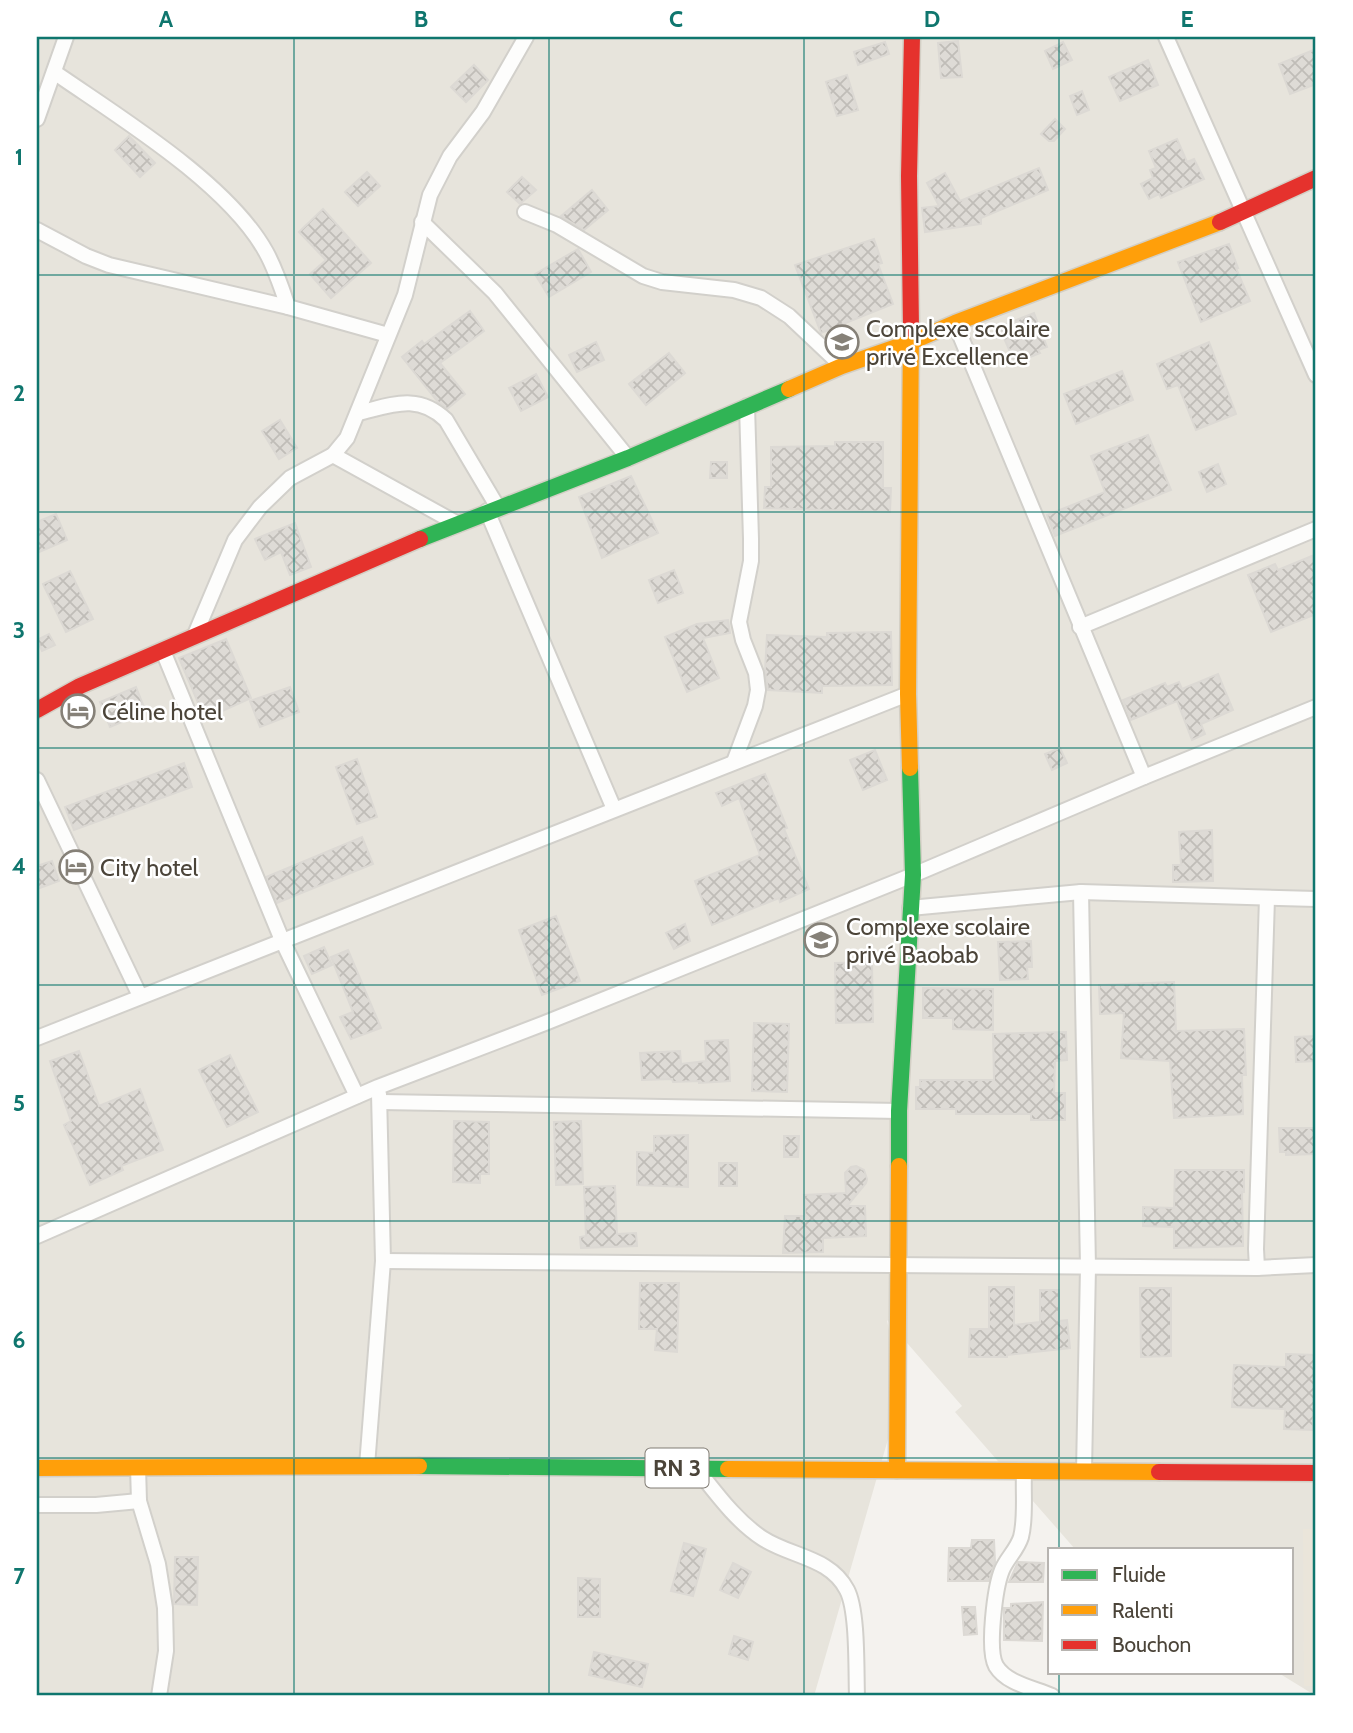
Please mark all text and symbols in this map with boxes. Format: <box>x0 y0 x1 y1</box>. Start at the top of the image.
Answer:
text: A <box>159 5 174 33</box>
text: B <box>414 5 428 33</box>
text: C <box>669 5 683 33</box>
text: D <box>924 5 940 33</box>
text: E <box>1180 5 1194 33</box>
text: 1 <box>15 143 23 171</box>
place label: Complexe scolaire privé Excellence <box>866 314 1050 371</box>
school or university icon: Complexe scolaire privé Excellence <box>823 323 861 361</box>
text: 2 <box>13 379 25 407</box>
text: 3 <box>13 616 25 644</box>
hotel icon: Céline hotel <box>59 692 97 730</box>
place label: Céline hotel <box>102 697 223 726</box>
hotel icon: City hotel <box>57 848 95 886</box>
text: 4 <box>12 852 26 880</box>
place label: City hotel <box>100 853 199 882</box>
place label: Complexe scolaire privé Baobab <box>846 912 1030 969</box>
school or university icon: Complexe scolaire privé Baobab <box>802 921 840 959</box>
text: 5 <box>13 1089 25 1117</box>
text: 6 <box>13 1326 25 1354</box>
road number: RN 3 <box>646 1448 708 1488</box>
legend <box>1048 1548 1294 1674</box>
text: 7 <box>13 1562 25 1590</box>
text: Fluide <box>1112 1562 1166 1587</box>
text: Ralenti <box>1112 1598 1173 1623</box>
text: Bouchon <box>1112 1632 1191 1657</box>

